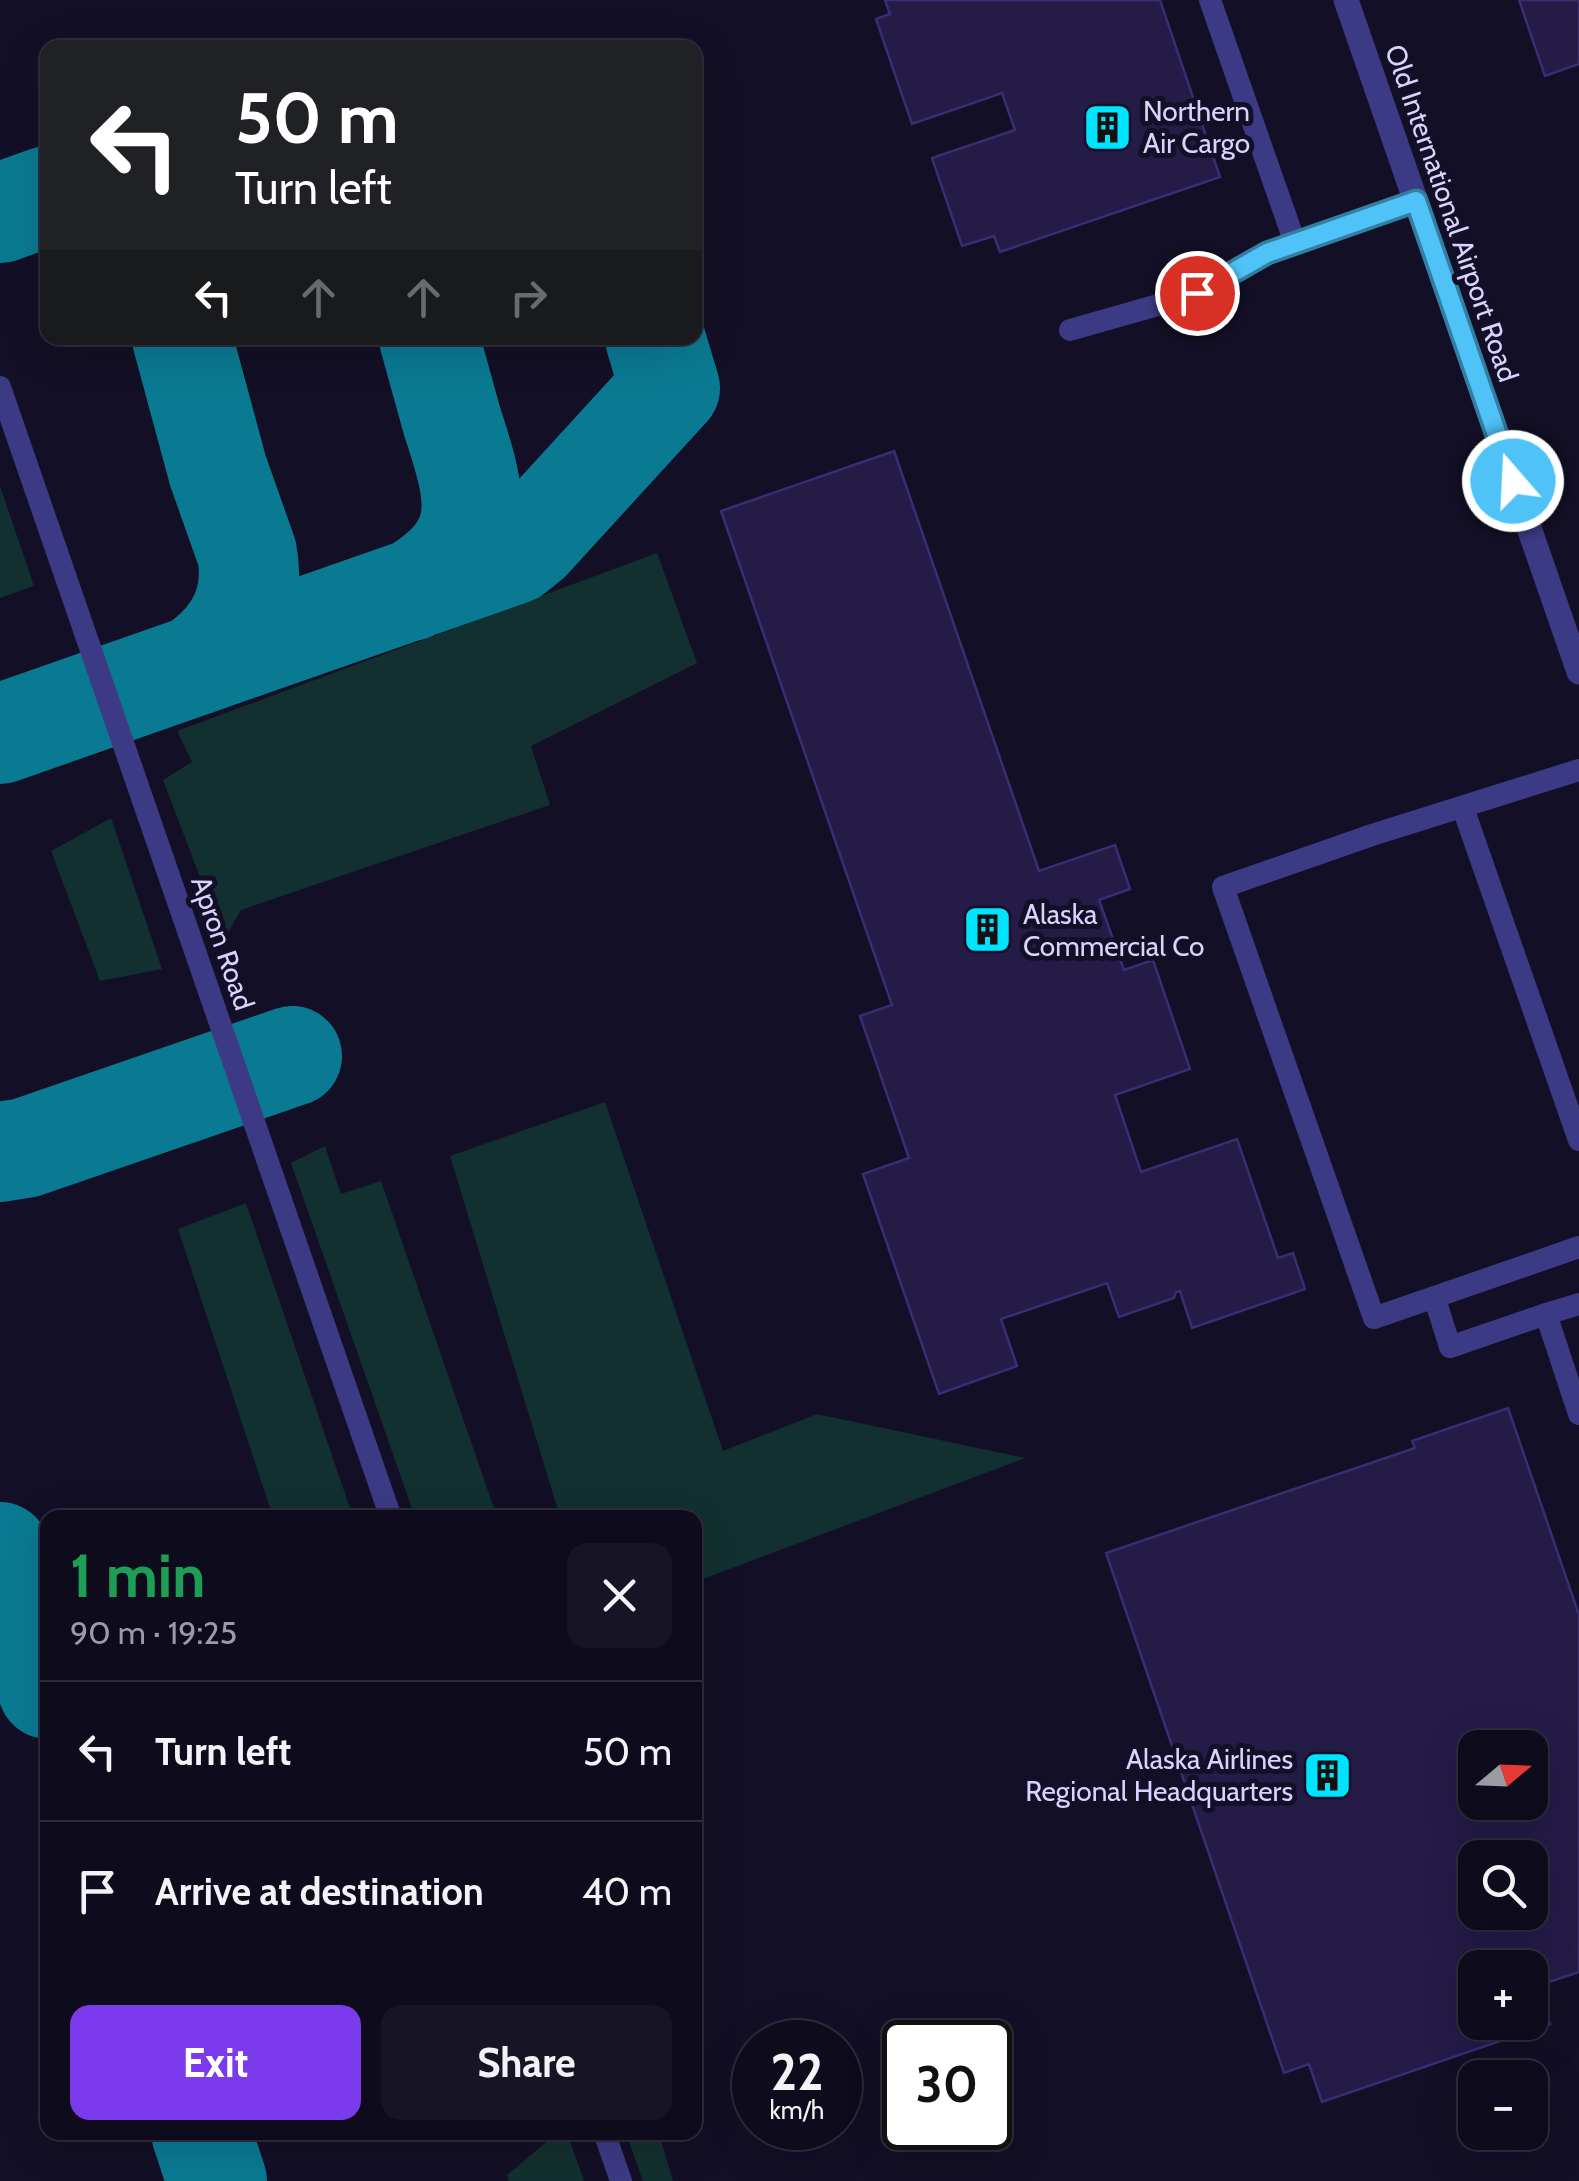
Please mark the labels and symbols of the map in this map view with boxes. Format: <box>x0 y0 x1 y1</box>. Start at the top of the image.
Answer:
street label: Old International Airport Road <box>1378 40 1526 386</box>
place label: Northern Air Cargo <box>1143 94 1250 160</box>
building icon: Northern Air Cargo <box>1082 101 1134 153</box>
pin <box>1155 251 1240 336</box>
position arrow <box>1461 429 1565 533</box>
street label: Apron Road <box>184 872 262 1014</box>
place label: Alaska Commercial Co <box>1023 897 1204 963</box>
building icon: Alaska Commercial Co <box>962 904 1014 956</box>
north arrow <box>1458 1730 1548 1820</box>
place label: Alaska Airlines Regional Headquarters <box>1025 1742 1293 1808</box>
building icon: Alaska Airlines Regional Headquarters <box>1302 1749 1354 1801</box>
speed limit sign: 30 <box>882 2020 1012 2150</box>

